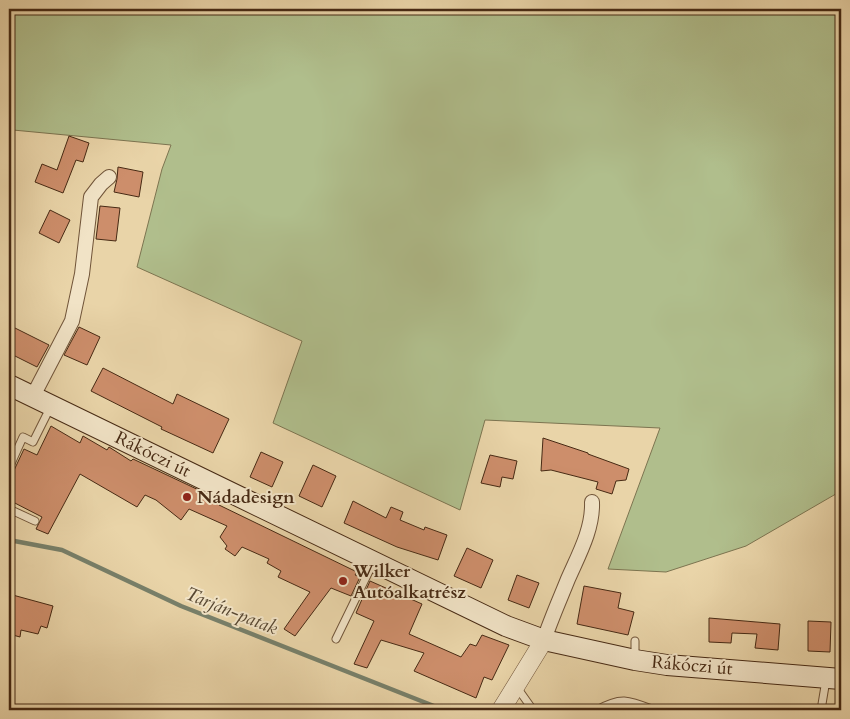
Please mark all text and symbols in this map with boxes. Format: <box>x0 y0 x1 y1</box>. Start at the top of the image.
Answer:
street label: Rákóczi út <box>111 425 195 484</box>
place label: Nádadesign <box>197 485 295 510</box>
marker: Nádadesign <box>181 491 193 503</box>
place label: Wilker Autóalkatrész <box>352 559 466 605</box>
marker: Wilker Autóalkatrész <box>337 575 349 587</box>
water label: Tarján-patak <box>182 581 282 641</box>
street label: Rákóczi út <box>650 650 734 682</box>

